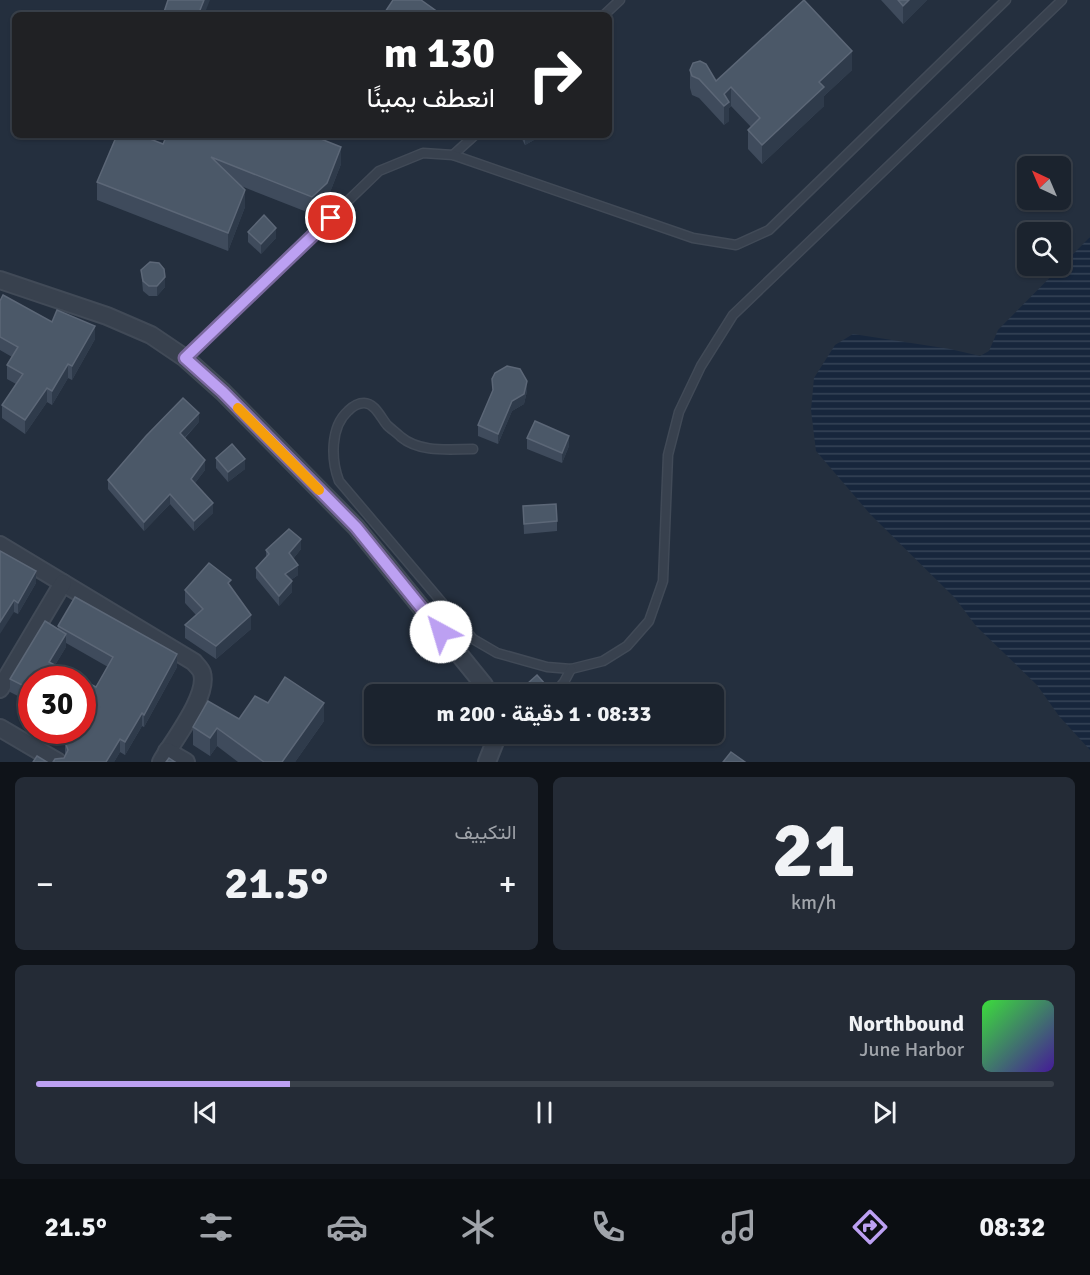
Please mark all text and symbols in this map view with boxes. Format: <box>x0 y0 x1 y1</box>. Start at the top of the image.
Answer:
text: 130 m <box>384 28 495 79</box>
icon: right <box>516 36 594 114</box>
text: انعطف يمينًا <box>366 82 495 115</box>
north arrow <box>1017 156 1071 210</box>
map controls <box>1017 156 1071 276</box>
pin <box>305 192 356 243</box>
icon: arrive <box>314 201 347 234</box>
button: search <box>1017 222 1071 276</box>
position arrow <box>409 600 473 664</box>
speed limit sign: 30 <box>18 666 96 744</box>
text: 08:33 · 1 دقيقة · 200 m <box>437 700 651 727</box>
text: 21 <box>772 803 856 899</box>
text: التكييف <box>454 820 517 845</box>
text: 21.5° <box>224 856 328 911</box>
text: − <box>36 864 54 905</box>
text: + <box>499 864 516 905</box>
text: km/h <box>791 890 836 915</box>
text: Northbound <box>848 1010 964 1037</box>
text: June Harbor <box>859 1037 964 1062</box>
icon: previous <box>189 1096 222 1129</box>
icon: pause <box>528 1096 561 1129</box>
icon: next <box>868 1096 901 1129</box>
icon: filters <box>195 1206 237 1248</box>
icon: car <box>326 1206 368 1248</box>
icon: climate <box>457 1206 499 1248</box>
icon: phone <box>587 1206 629 1248</box>
icon: music <box>718 1206 760 1248</box>
icon: directions <box>849 1206 891 1248</box>
text: 21.5° <box>44 1211 107 1244</box>
text: 08:32 <box>979 1211 1046 1244</box>

